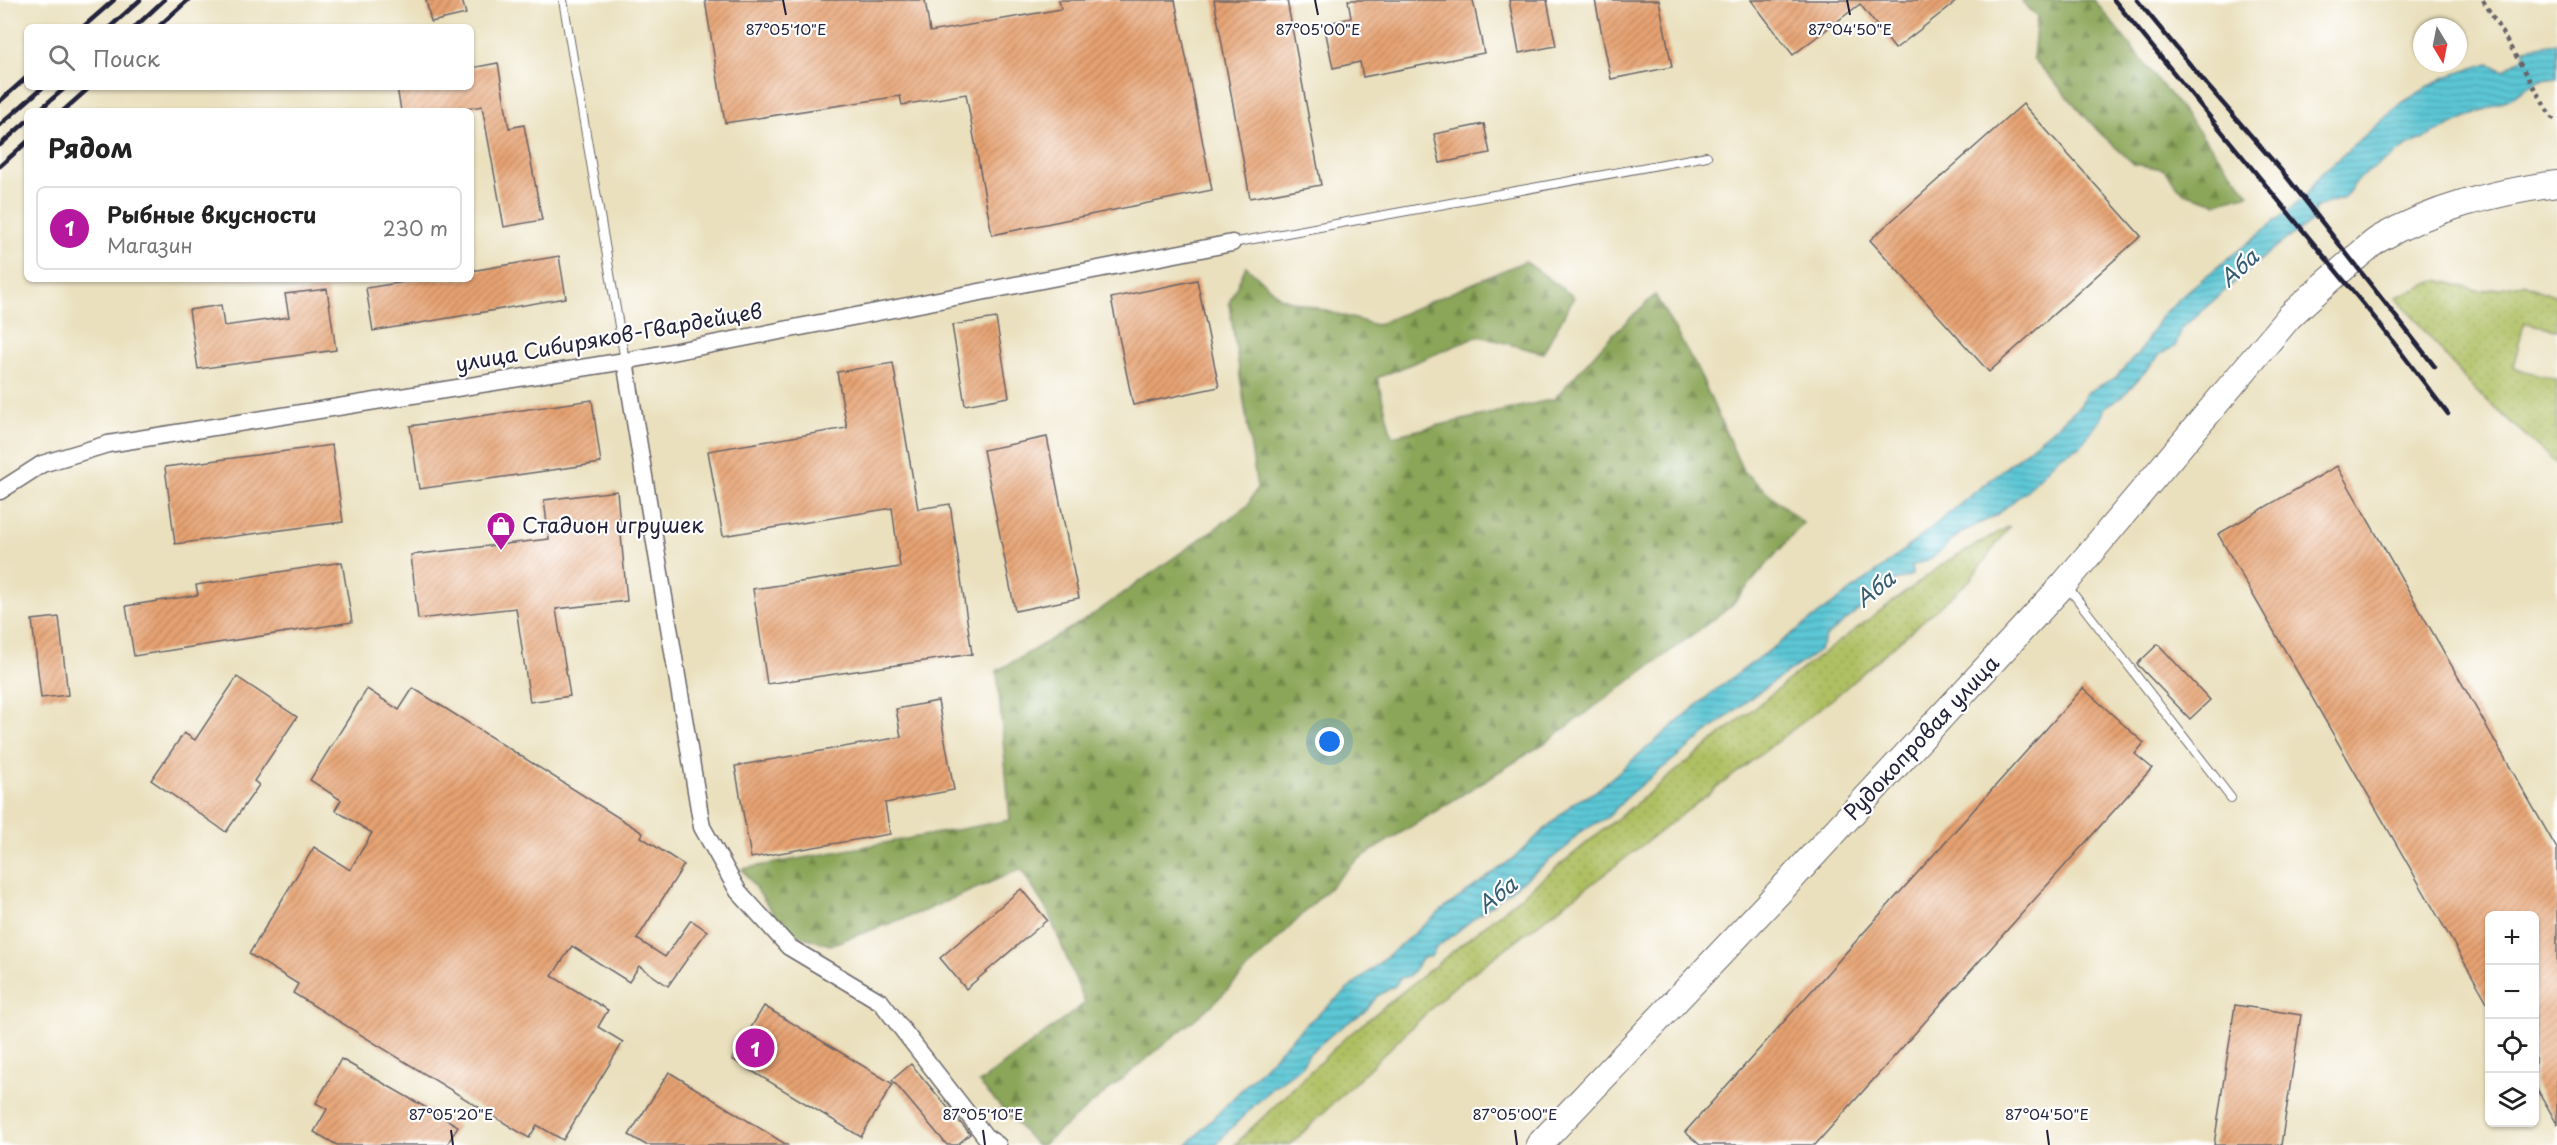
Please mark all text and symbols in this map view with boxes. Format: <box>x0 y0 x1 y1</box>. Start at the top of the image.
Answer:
text: 87°05'10"E <box>746 17 826 40</box>
text: 87°05'00"E <box>1276 17 1360 40</box>
text: 87°04'50"E <box>1808 17 1892 40</box>
north arrow <box>2413 18 2467 72</box>
search box <box>24 24 474 90</box>
icon: search <box>45 41 78 74</box>
text: Поиск <box>93 41 160 74</box>
text: Рядом <box>48 128 133 167</box>
text: Рыбные вкусности <box>107 197 317 230</box>
text: 1 <box>65 213 74 243</box>
text: 230 m <box>383 213 448 243</box>
text: Магазин <box>107 230 193 260</box>
water label: Аба <box>2211 239 2266 294</box>
street label: улица Сибиряков-Гвардейцев <box>453 293 765 379</box>
place label: Стадион игрушек <box>522 508 704 540</box>
shop icon: Стадион игрушек <box>485 510 517 552</box>
water label: Аба <box>1847 561 1902 614</box>
street label: Рудокопровая улица <box>1835 646 2006 826</box>
your location <box>1315 727 1344 756</box>
water label: Аба <box>1469 867 1524 920</box>
map controls <box>2485 911 2539 1127</box>
button: + <box>2485 911 2539 965</box>
button: − <box>2485 965 2539 1019</box>
button: locate <box>2485 1019 2539 1073</box>
pin: 1 <box>736 1026 774 1070</box>
button: layers <box>2485 1073 2539 1127</box>
text: 87°05'20"E <box>409 1102 493 1125</box>
text: 87°05'10"E <box>943 1102 1023 1125</box>
text: 87°05'00"E <box>1473 1102 1557 1125</box>
text: 87°04'50"E <box>2005 1102 2089 1125</box>

